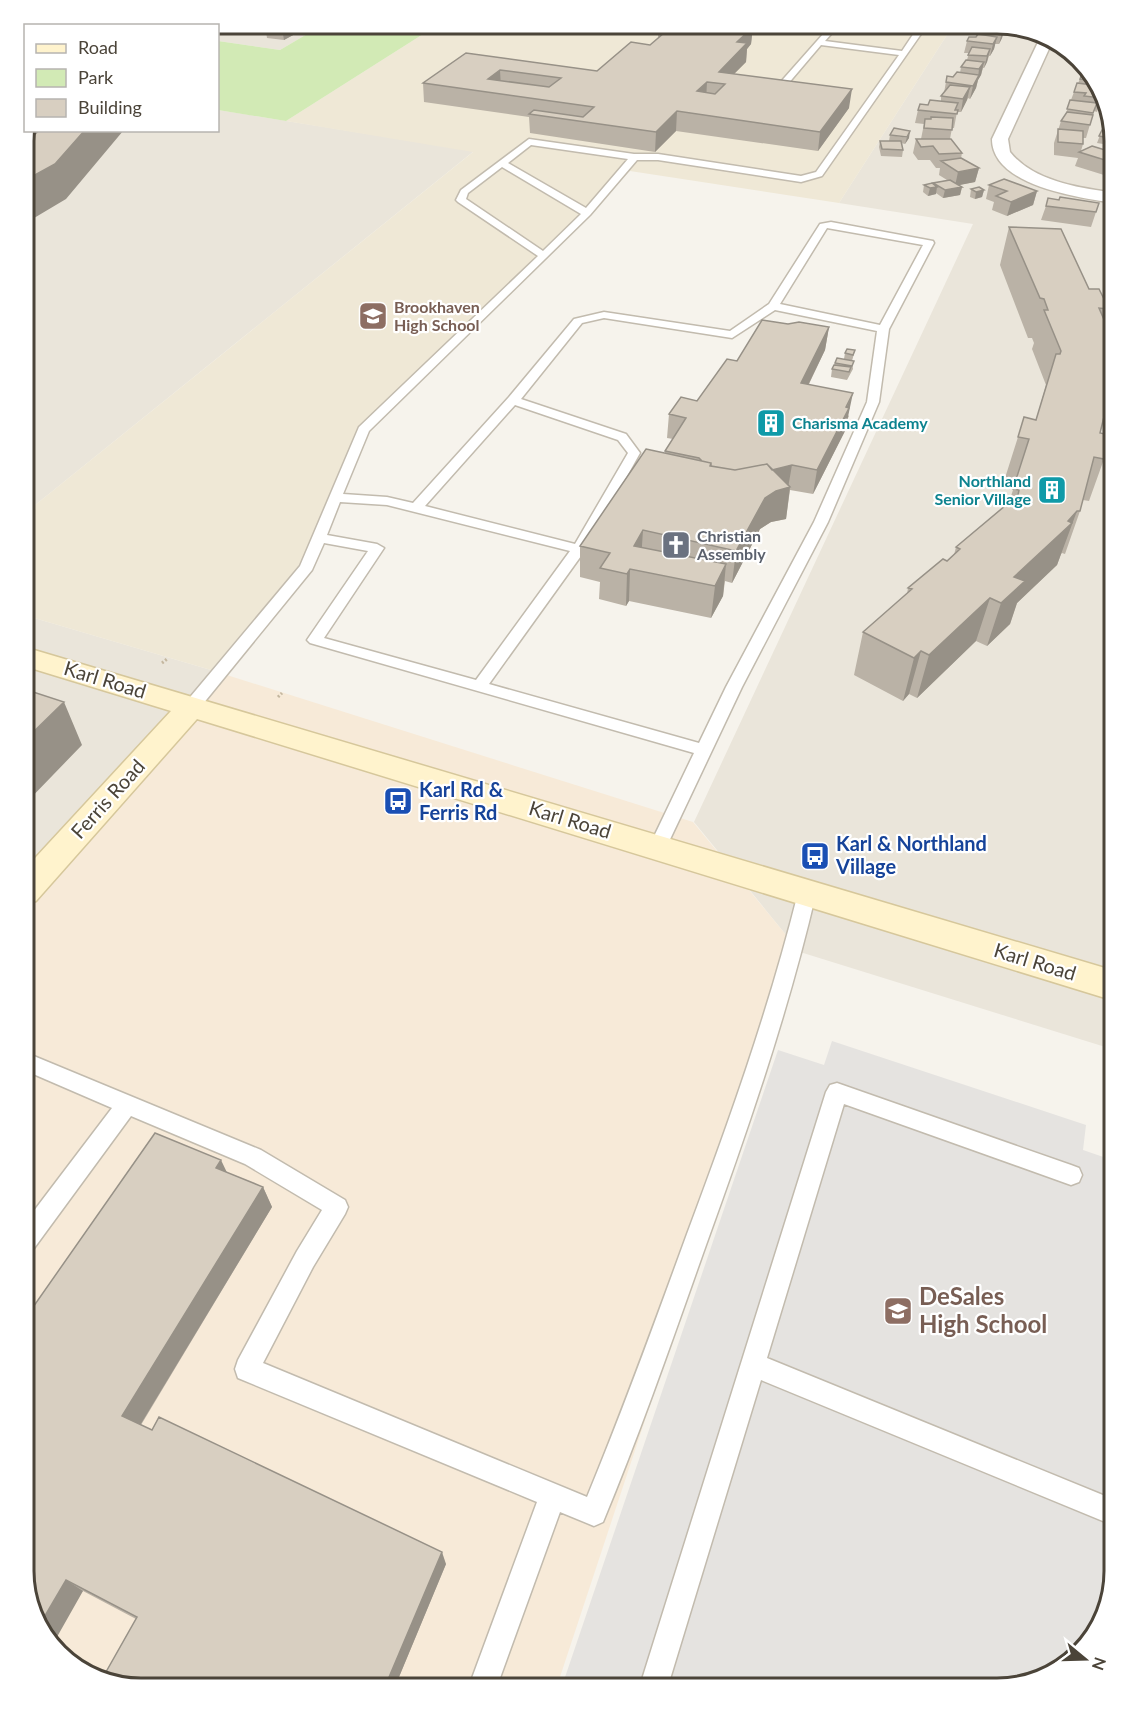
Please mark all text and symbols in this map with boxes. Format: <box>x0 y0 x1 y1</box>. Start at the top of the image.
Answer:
legend <box>24 24 219 132</box>
text: Road <box>78 36 118 58</box>
text: Park <box>78 66 114 88</box>
text: Building <box>78 96 142 118</box>
place label: Brookhaven High School <box>394 297 480 334</box>
school or university icon: Brookhaven High School <box>357 300 389 332</box>
building icon: Charisma Academy <box>755 407 787 439</box>
place label: Charisma Academy <box>792 413 928 432</box>
place label: Northland Senior Village <box>934 471 1031 508</box>
building icon: Northland Senior Village <box>1036 474 1068 506</box>
place label: Christian Assembly <box>696 526 766 563</box>
church icon: Christian Assembly <box>660 529 692 561</box>
street label: Karl Road <box>61 655 149 703</box>
street label: Ferris Road <box>65 754 149 843</box>
place label: Karl Rd & Ferris Rd <box>419 777 504 824</box>
bus stop icon: Karl Rd & Ferris Rd <box>382 785 414 817</box>
street label: Karl Road <box>526 795 614 843</box>
place label: Karl & Northland Village <box>835 831 987 878</box>
bus stop icon: Karl & Northland Village <box>799 840 831 872</box>
street label: Karl Road <box>991 937 1079 985</box>
place label: DeSales High School <box>919 1281 1047 1338</box>
school or university icon: DeSales High School <box>882 1295 914 1327</box>
north arrow <box>1055 1629 1115 1689</box>
text: N <box>1089 1655 1111 1673</box>

